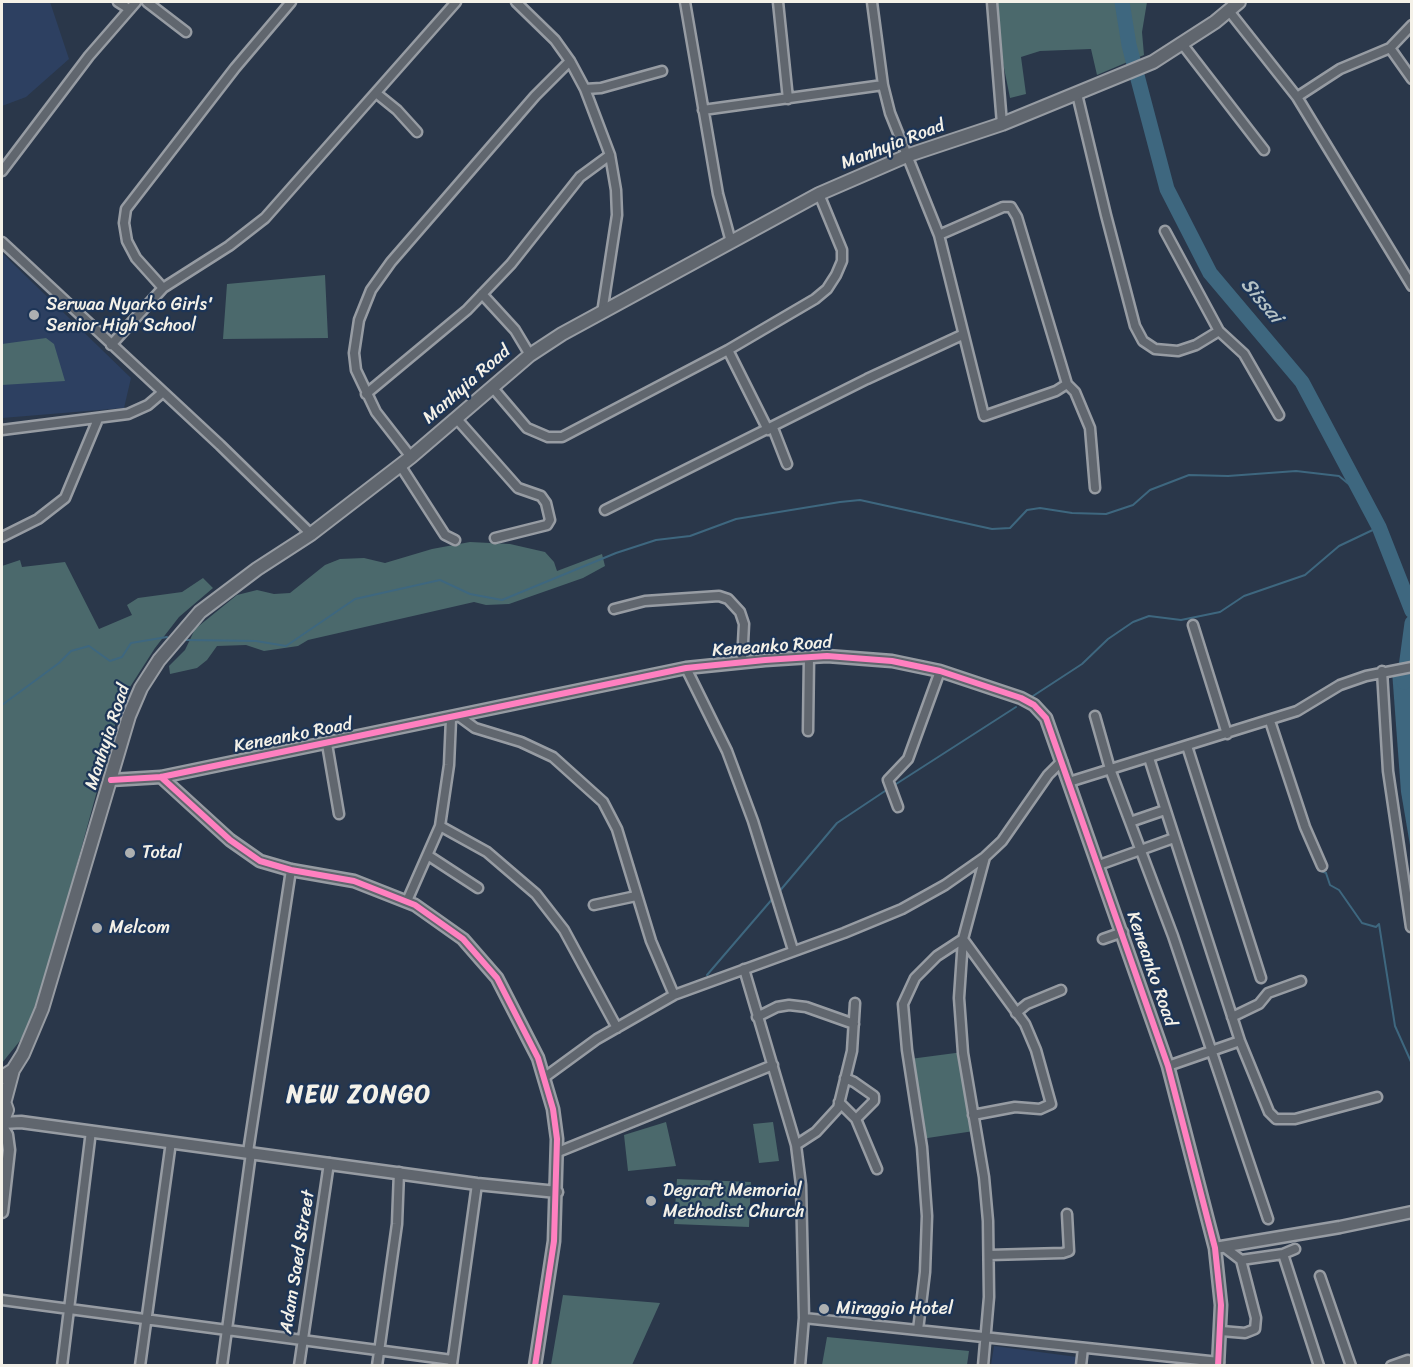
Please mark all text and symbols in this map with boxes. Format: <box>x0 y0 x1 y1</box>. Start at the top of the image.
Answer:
street label: Manhyia Road <box>838 115 948 175</box>
water label: Sissai <box>1235 273 1287 329</box>
place label: Serwaa Nyarko Girls' Senior High School <box>46 294 214 336</box>
marker: Serwaa Nyarko Girls' Senior High School <box>27 308 41 322</box>
street label: Manhyia Road <box>419 341 515 429</box>
street label: Keneanko Road <box>711 632 833 662</box>
street label: Manhyia Road <box>81 682 135 792</box>
street label: Keneanko Road <box>232 714 354 758</box>
place label: Total <box>142 842 182 864</box>
marker: Total <box>123 846 137 860</box>
street label: Keneanko Road <box>1121 909 1181 1029</box>
place label: Melcom <box>109 917 170 939</box>
marker: Melcom <box>90 921 104 935</box>
district label: NEW ZONGO <box>286 1082 432 1110</box>
place label: Degraft Memorial Methodist Church <box>663 1180 805 1222</box>
street label: Adam Saed Street <box>276 1189 320 1335</box>
marker: Degraft Memorial Methodist Church <box>644 1194 658 1208</box>
place label: Miraggio Hotel <box>836 1298 953 1320</box>
marker: Miraggio Hotel <box>817 1302 831 1316</box>

